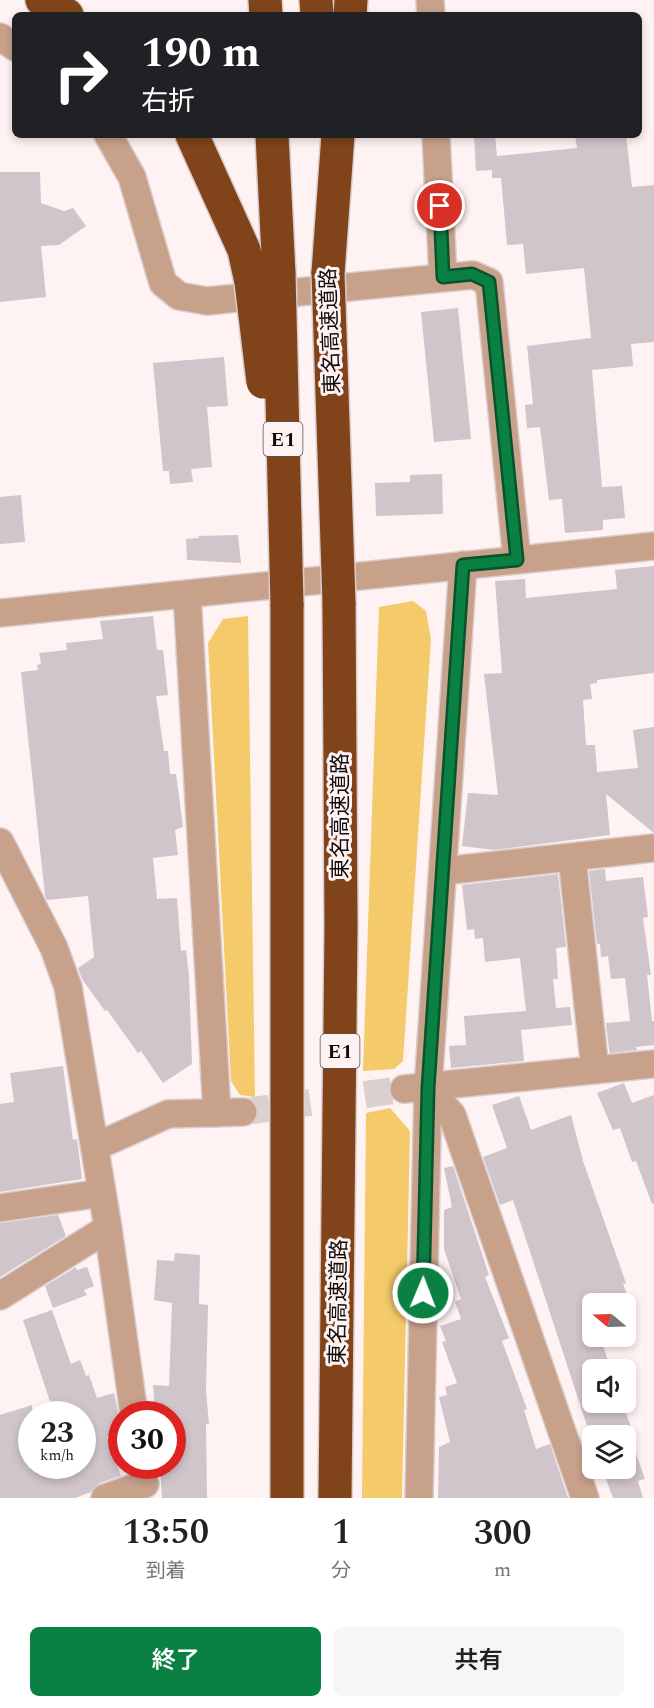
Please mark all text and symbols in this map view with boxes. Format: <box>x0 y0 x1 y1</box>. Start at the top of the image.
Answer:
text: 190 m <box>141 22 260 85</box>
icon: right <box>42 36 120 114</box>
text: 右折 <box>141 81 195 123</box>
pin <box>414 180 465 231</box>
icon: arrive <box>423 189 456 222</box>
street label: 東名高速道路 <box>313 267 349 394</box>
road number: E1 <box>264 422 302 456</box>
street label: 東名高速道路 <box>325 753 357 879</box>
road number: E1 <box>320 1034 360 1068</box>
street label: 東名高速道路 <box>322 1239 356 1365</box>
position arrow <box>391 1261 455 1325</box>
north arrow <box>582 1293 636 1347</box>
map controls <box>582 1293 636 1479</box>
button: sound <box>582 1359 636 1413</box>
speed limit sign: 30 <box>108 1401 186 1479</box>
text: 23 <box>40 1410 74 1456</box>
button: layers <box>582 1425 636 1479</box>
text: km/h <box>40 1444 74 1467</box>
text: 13:50 <box>122 1505 209 1560</box>
text: 1 <box>332 1505 351 1560</box>
text: 300 <box>474 1506 532 1561</box>
text: m <box>494 1555 511 1585</box>
text: 到着 <box>146 1556 186 1586</box>
text: 分 <box>331 1556 351 1586</box>
button: 終了 <box>30 1627 321 1696</box>
button: 共有 <box>333 1627 624 1696</box>

